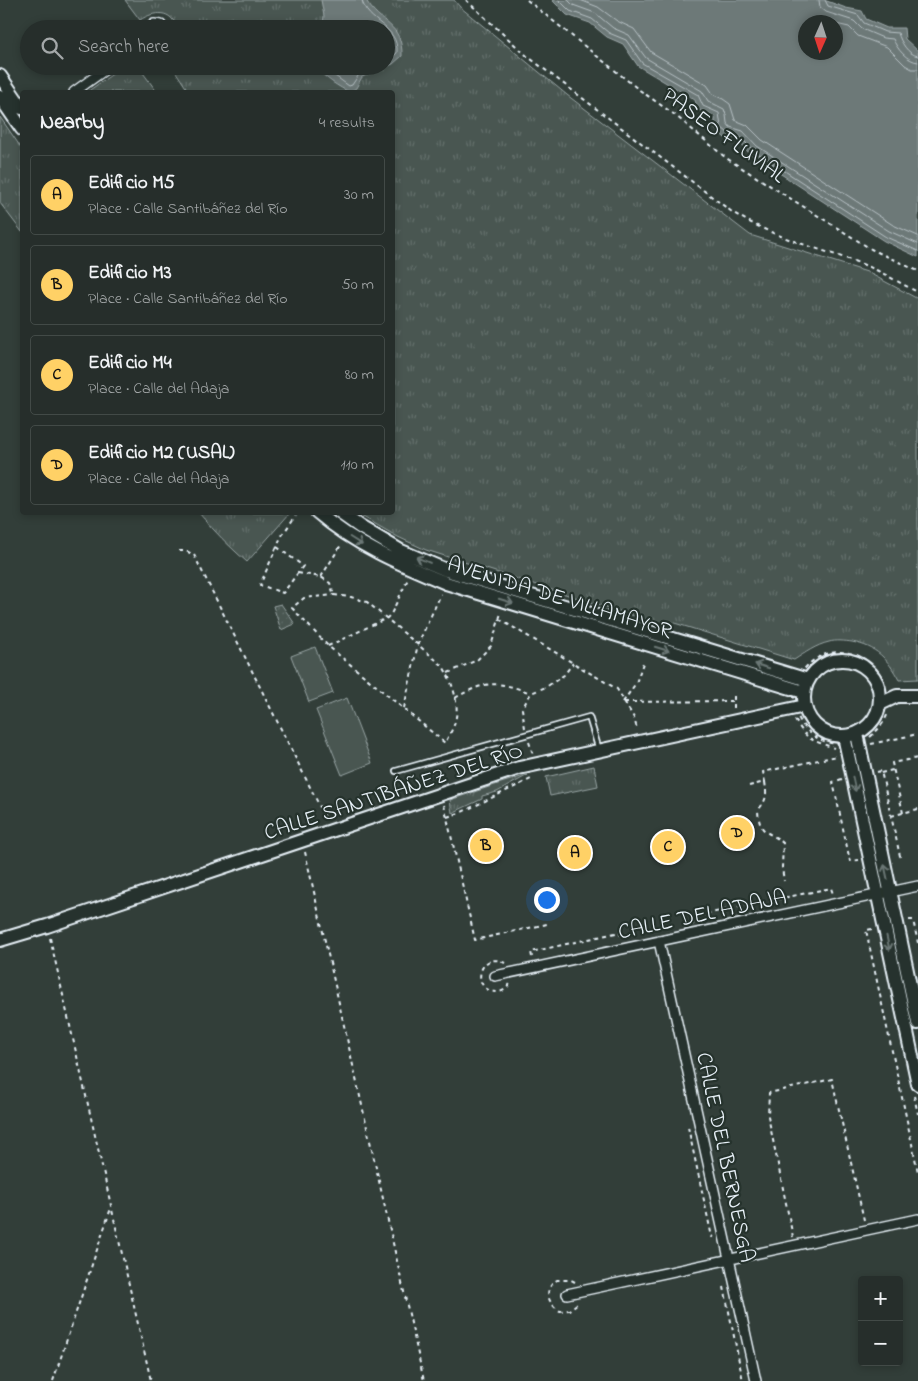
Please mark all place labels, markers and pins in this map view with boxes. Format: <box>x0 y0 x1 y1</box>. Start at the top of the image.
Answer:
pin: D <box>721 814 753 852</box>
pin: B <box>470 827 502 865</box>
pin: C <box>652 828 684 866</box>
pin: A <box>559 834 591 872</box>

